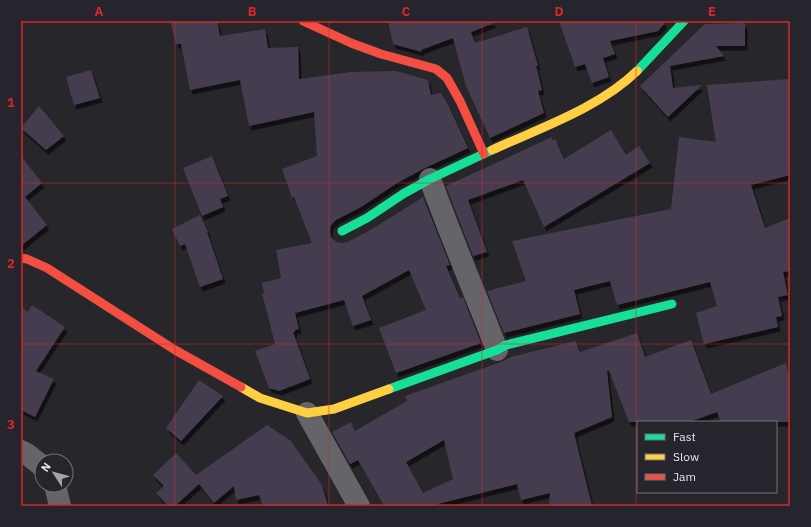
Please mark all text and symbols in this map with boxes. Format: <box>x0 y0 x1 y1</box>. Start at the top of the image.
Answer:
text: A <box>95 3 104 20</box>
text: B <box>248 3 257 20</box>
text: C <box>402 3 411 20</box>
text: D <box>554 3 564 20</box>
text: E <box>708 3 716 20</box>
text: 1 <box>7 94 15 111</box>
text: 2 <box>7 255 15 272</box>
text: 3 <box>7 416 15 433</box>
legend <box>637 421 777 493</box>
text: Fast <box>673 429 696 444</box>
text: Slow <box>673 449 699 464</box>
north arrow <box>34 453 74 493</box>
text: N <box>38 460 54 474</box>
text: Jam <box>673 469 696 484</box>

